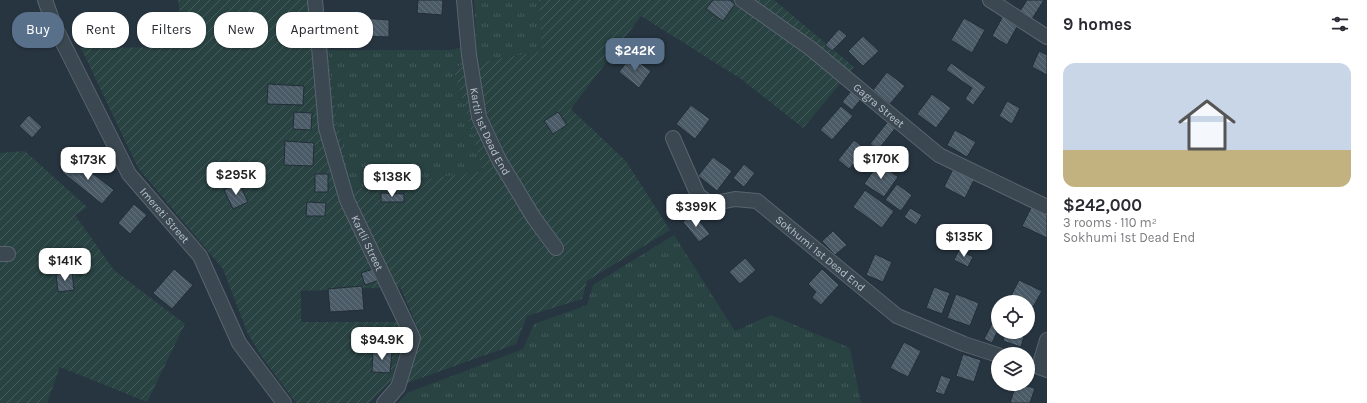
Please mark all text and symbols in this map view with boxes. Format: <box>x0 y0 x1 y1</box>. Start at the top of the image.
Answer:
chip: Buy <box>12 12 64 48</box>
chip: Rent <box>72 12 129 48</box>
chip: Filters <box>137 12 206 48</box>
chip: New <box>214 12 268 48</box>
chip: Apartment <box>276 12 373 48</box>
icon: filters <box>1329 13 1351 35</box>
text: 9 homes <box>1063 14 1132 34</box>
pin: $242K <box>607 38 663 72</box>
text: $242K <box>615 43 655 58</box>
street label: Gagra Street <box>851 81 907 131</box>
street label: Kartli 1st Dead End <box>467 87 513 178</box>
icon: home <box>1171 89 1243 161</box>
pin: $170K <box>853 146 909 180</box>
pin: $173K <box>60 147 116 181</box>
text: $170K <box>863 151 899 166</box>
text: $173K <box>70 152 106 167</box>
pin: $295K <box>208 162 264 196</box>
pin: $138K <box>364 164 420 198</box>
text: $295K <box>216 167 256 182</box>
text: $138K <box>373 169 411 184</box>
street label: Imereti Street <box>137 185 192 246</box>
pin: $399K <box>668 194 724 228</box>
text: $242,000 <box>1063 195 1142 215</box>
text: $399K <box>675 199 717 214</box>
street label: Kartli Street <box>348 213 386 273</box>
street label: Sokhumi 1st Dead End <box>773 213 868 294</box>
text: 3 rooms · 110 m² <box>1063 215 1157 230</box>
pin: $135K <box>936 224 992 258</box>
text: $135K <box>945 229 983 244</box>
text: Sokhumi 1st Dead End <box>1063 230 1195 245</box>
pin: $141K <box>37 248 93 282</box>
text: $141K <box>48 253 82 268</box>
map controls <box>991 295 1035 391</box>
button: locate <box>991 295 1035 339</box>
pin: $94.9K <box>349 327 415 361</box>
text: $94.9K <box>360 332 404 347</box>
button: layers <box>991 347 1035 391</box>

